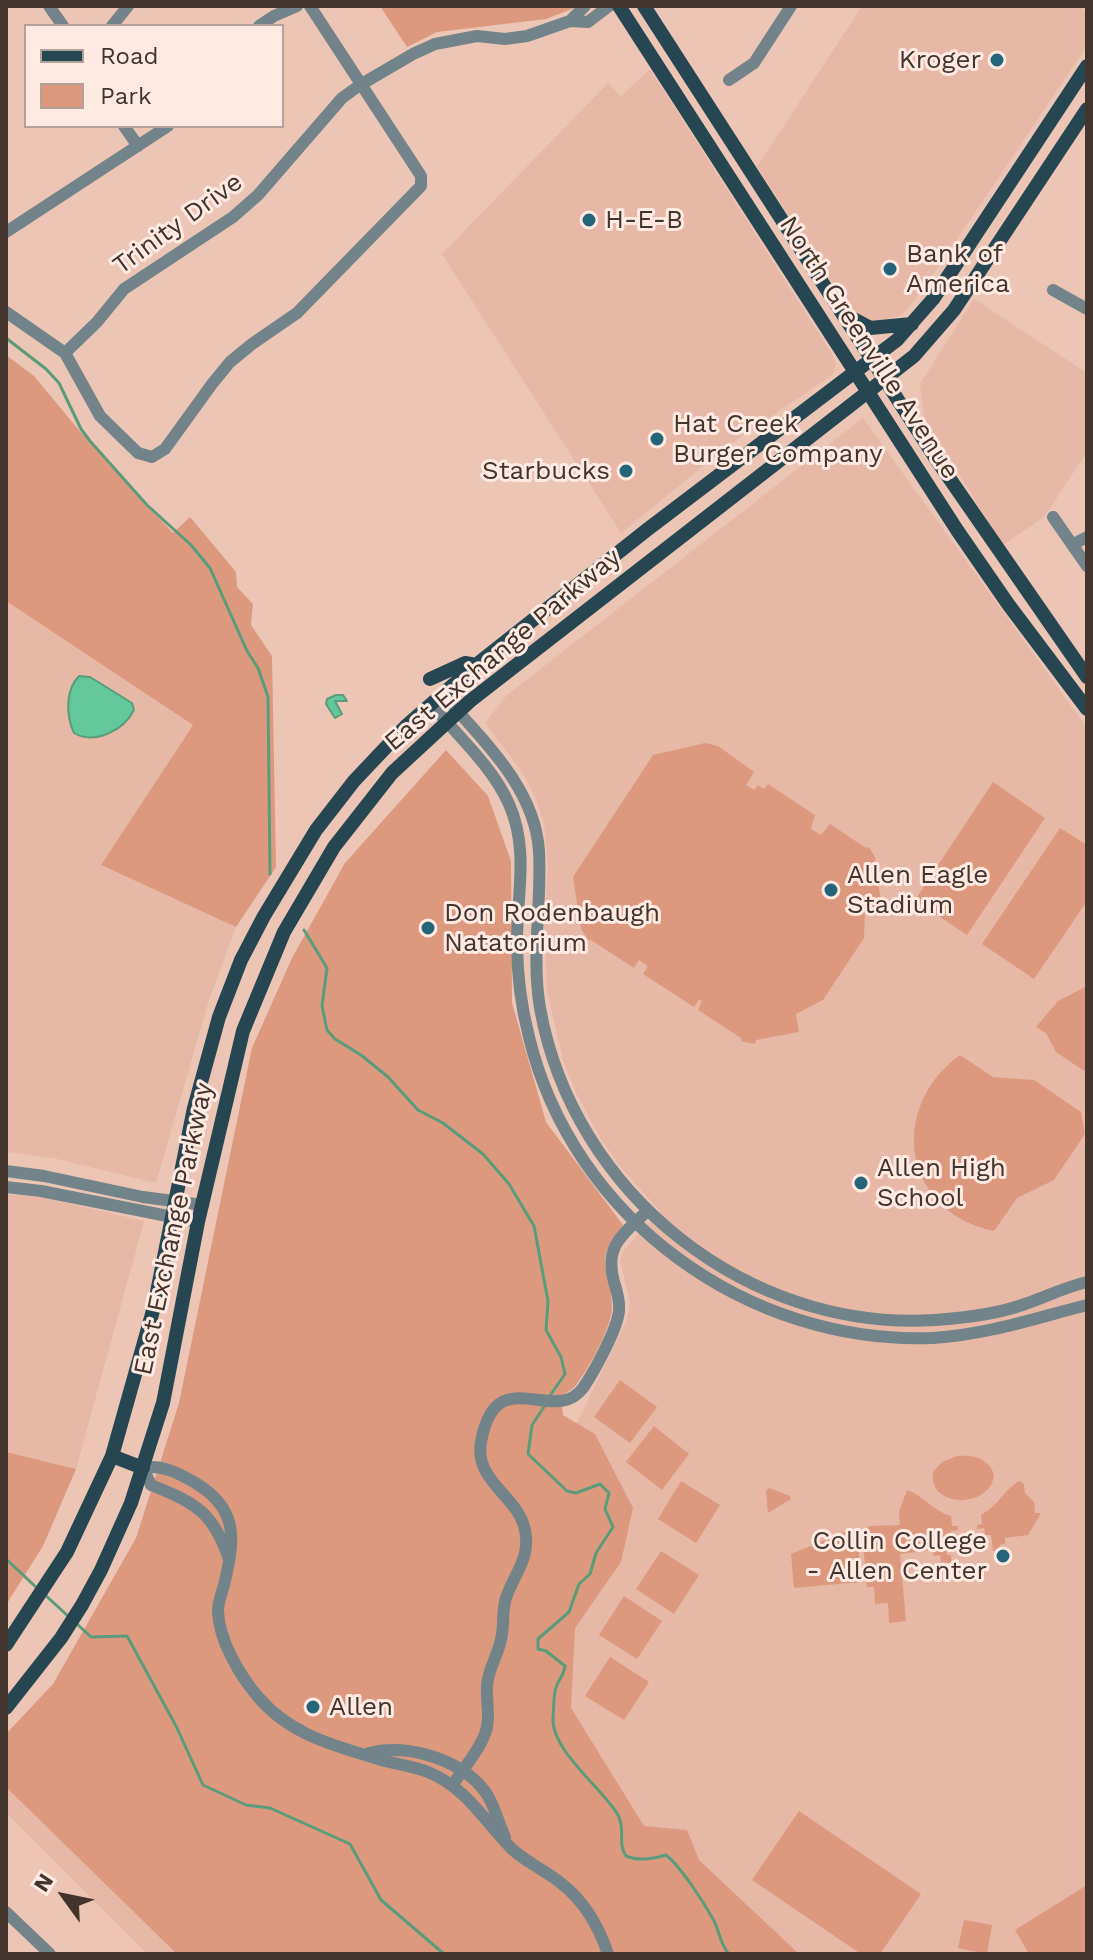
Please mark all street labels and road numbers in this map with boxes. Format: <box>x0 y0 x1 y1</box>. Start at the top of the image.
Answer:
street label: Trinity Drive <box>107 167 249 281</box>
street label: North Greenville Avenue <box>772 211 966 485</box>
street label: East Exchange Parkway <box>379 542 627 758</box>
street label: East Exchange Parkway <box>128 1080 220 1378</box>

